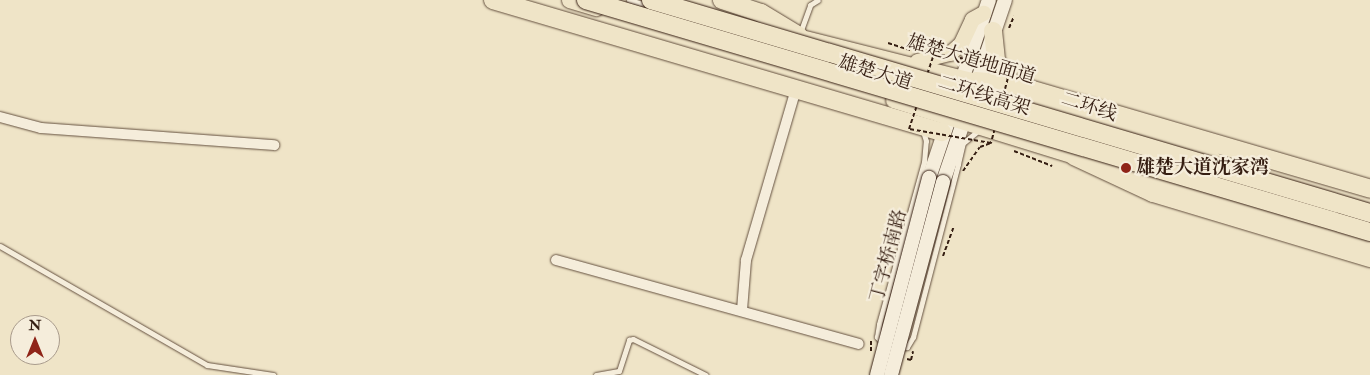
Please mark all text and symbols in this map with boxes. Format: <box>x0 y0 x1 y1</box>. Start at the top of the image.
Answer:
street label: 雄楚大道地面道 <box>904 31 1038 89</box>
street label: 雄楚大道 <box>835 51 915 95</box>
street label: 二环线高架 <box>935 71 1033 121</box>
street label: 二环线 <box>1058 88 1120 126</box>
place label: 雄楚大道沈家湾 <box>1136 157 1269 179</box>
marker: 雄楚大道沈家湾 <box>1120 162 1132 174</box>
street label: 丁字桥南路 <box>866 207 912 305</box>
north arrow <box>10 315 60 365</box>
text: N <box>29 317 41 334</box>

